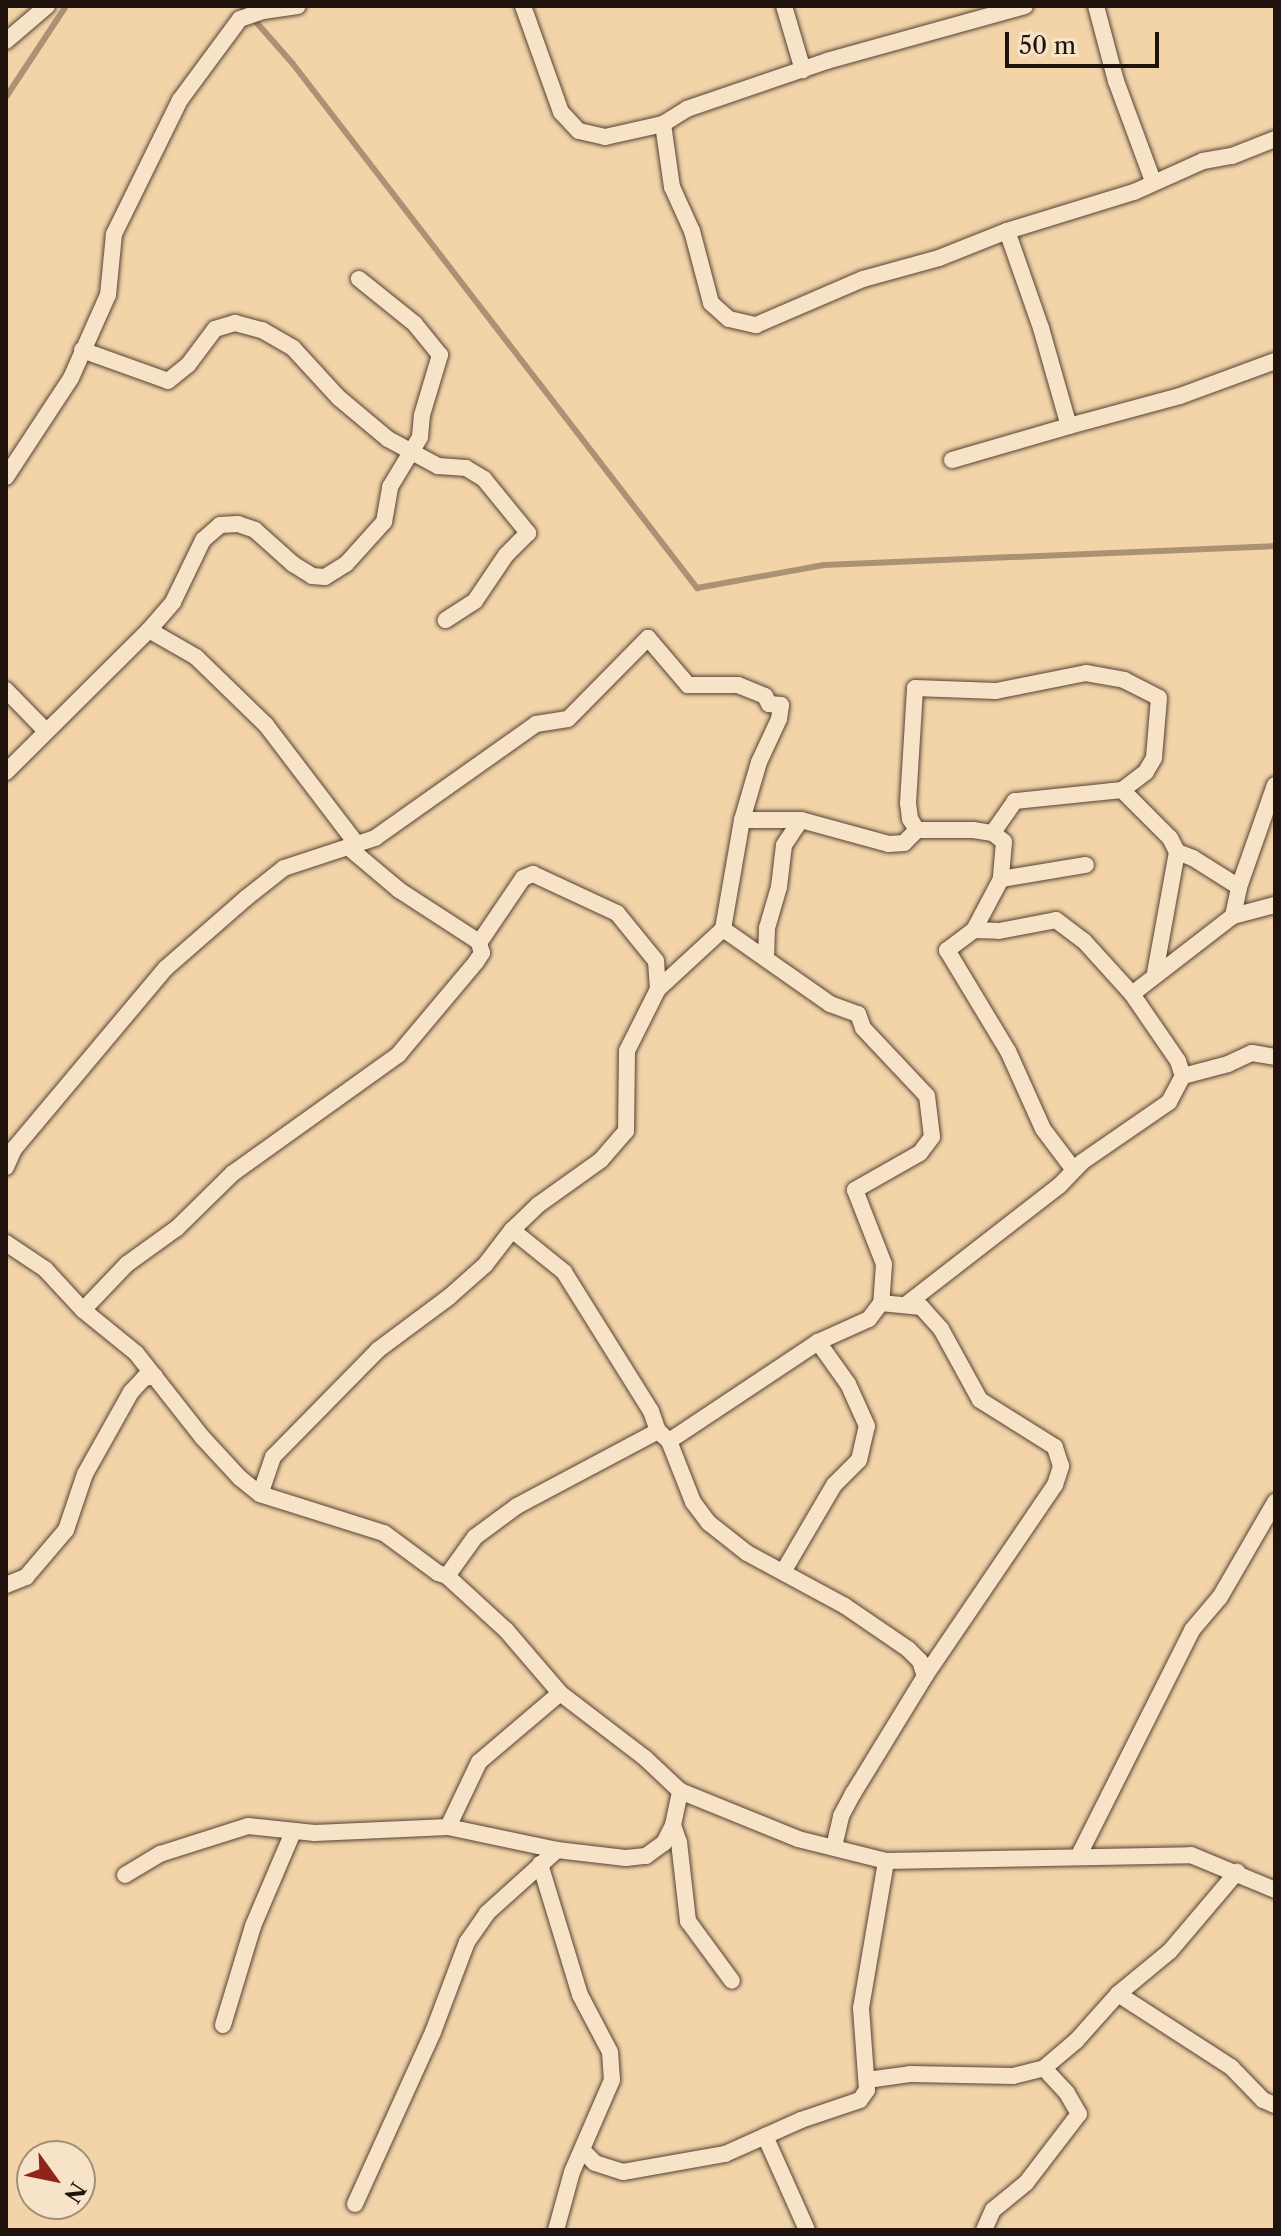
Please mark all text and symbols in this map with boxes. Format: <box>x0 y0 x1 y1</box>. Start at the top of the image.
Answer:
scale bar <box>1009 16 1163 66</box>
text: 50 m <box>1019 31 1076 60</box>
north arrow <box>16 2140 96 2220</box>
text: N <box>58 2177 91 2208</box>

